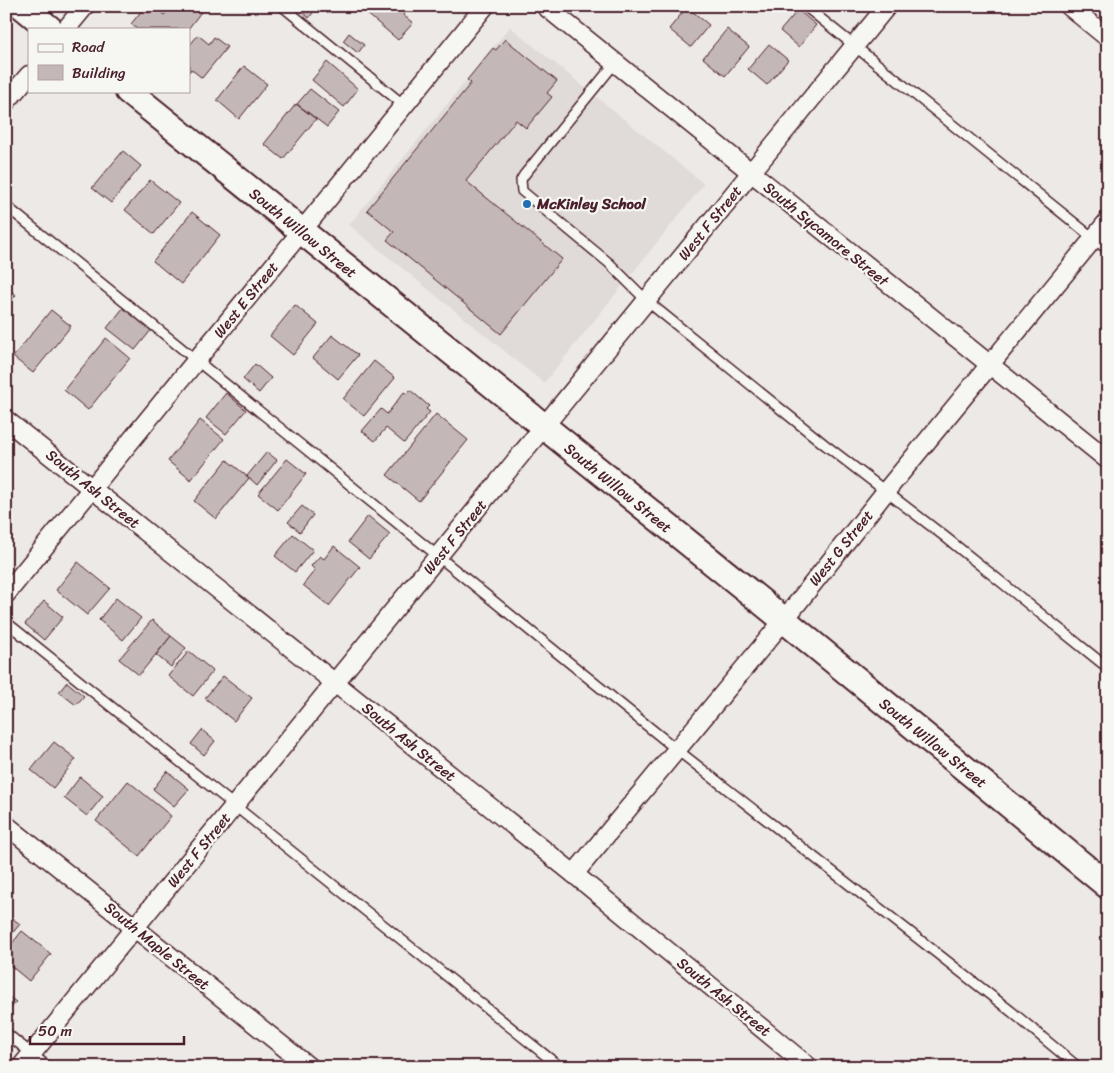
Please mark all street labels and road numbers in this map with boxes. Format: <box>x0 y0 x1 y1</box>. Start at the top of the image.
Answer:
street label: South Sycamore Street <box>757 175 895 294</box>
street label: West F Street <box>671 179 749 266</box>
street label: South Willow Street <box>243 181 363 285</box>
street label: West E Street <box>207 256 285 344</box>
street label: South Willow Street <box>558 436 678 540</box>
street label: South Ash Street <box>40 443 146 536</box>
street label: West F Street <box>416 493 494 580</box>
street label: West G Street <box>802 504 880 592</box>
street label: South Willow Street <box>873 691 993 795</box>
street label: South Ash Street <box>356 696 462 789</box>
street label: West F Street <box>160 806 238 893</box>
street label: South Maple Street <box>98 895 216 997</box>
street label: South Ash Street <box>671 951 777 1044</box>

